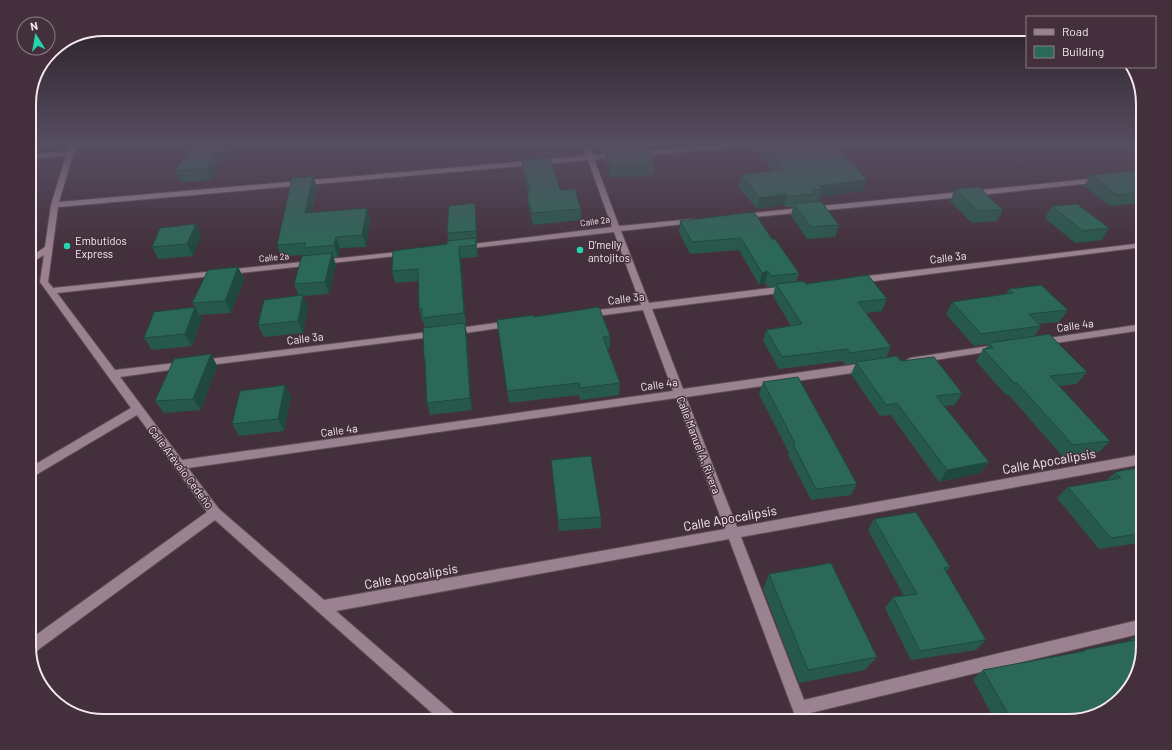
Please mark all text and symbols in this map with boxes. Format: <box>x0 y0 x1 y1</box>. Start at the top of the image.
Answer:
north arrow <box>16 16 56 56</box>
legend <box>1026 16 1156 68</box>
text: N <box>29 19 39 33</box>
text: Road <box>1062 24 1089 38</box>
text: Building <box>1062 44 1104 58</box>
street label: Calle 2a <box>579 213 611 229</box>
place label: Embutidos Express <box>75 234 127 260</box>
place label: D’melly antojitos <box>588 238 630 264</box>
marker: Embutidos Express <box>62 241 72 251</box>
marker: D’melly antojitos <box>575 245 585 255</box>
street label: Calle 3a <box>929 248 967 266</box>
street label: Calle 2a <box>258 250 290 264</box>
street label: Calle 3a <box>607 289 645 307</box>
street label: Calle 4a <box>1056 316 1094 334</box>
street label: Calle 3a <box>286 329 324 347</box>
street label: Calle 4a <box>640 375 678 393</box>
street label: Calle Manuel A. Rivera <box>674 394 724 496</box>
street label: Calle 4a <box>320 421 358 439</box>
street label: Calle Arévalo Cedeño <box>146 423 216 511</box>
street label: Calle Apocalipsis <box>1001 445 1097 477</box>
street label: Calle Apocalipsis <box>682 502 778 534</box>
street label: Calle Apocalipsis <box>363 560 459 592</box>

